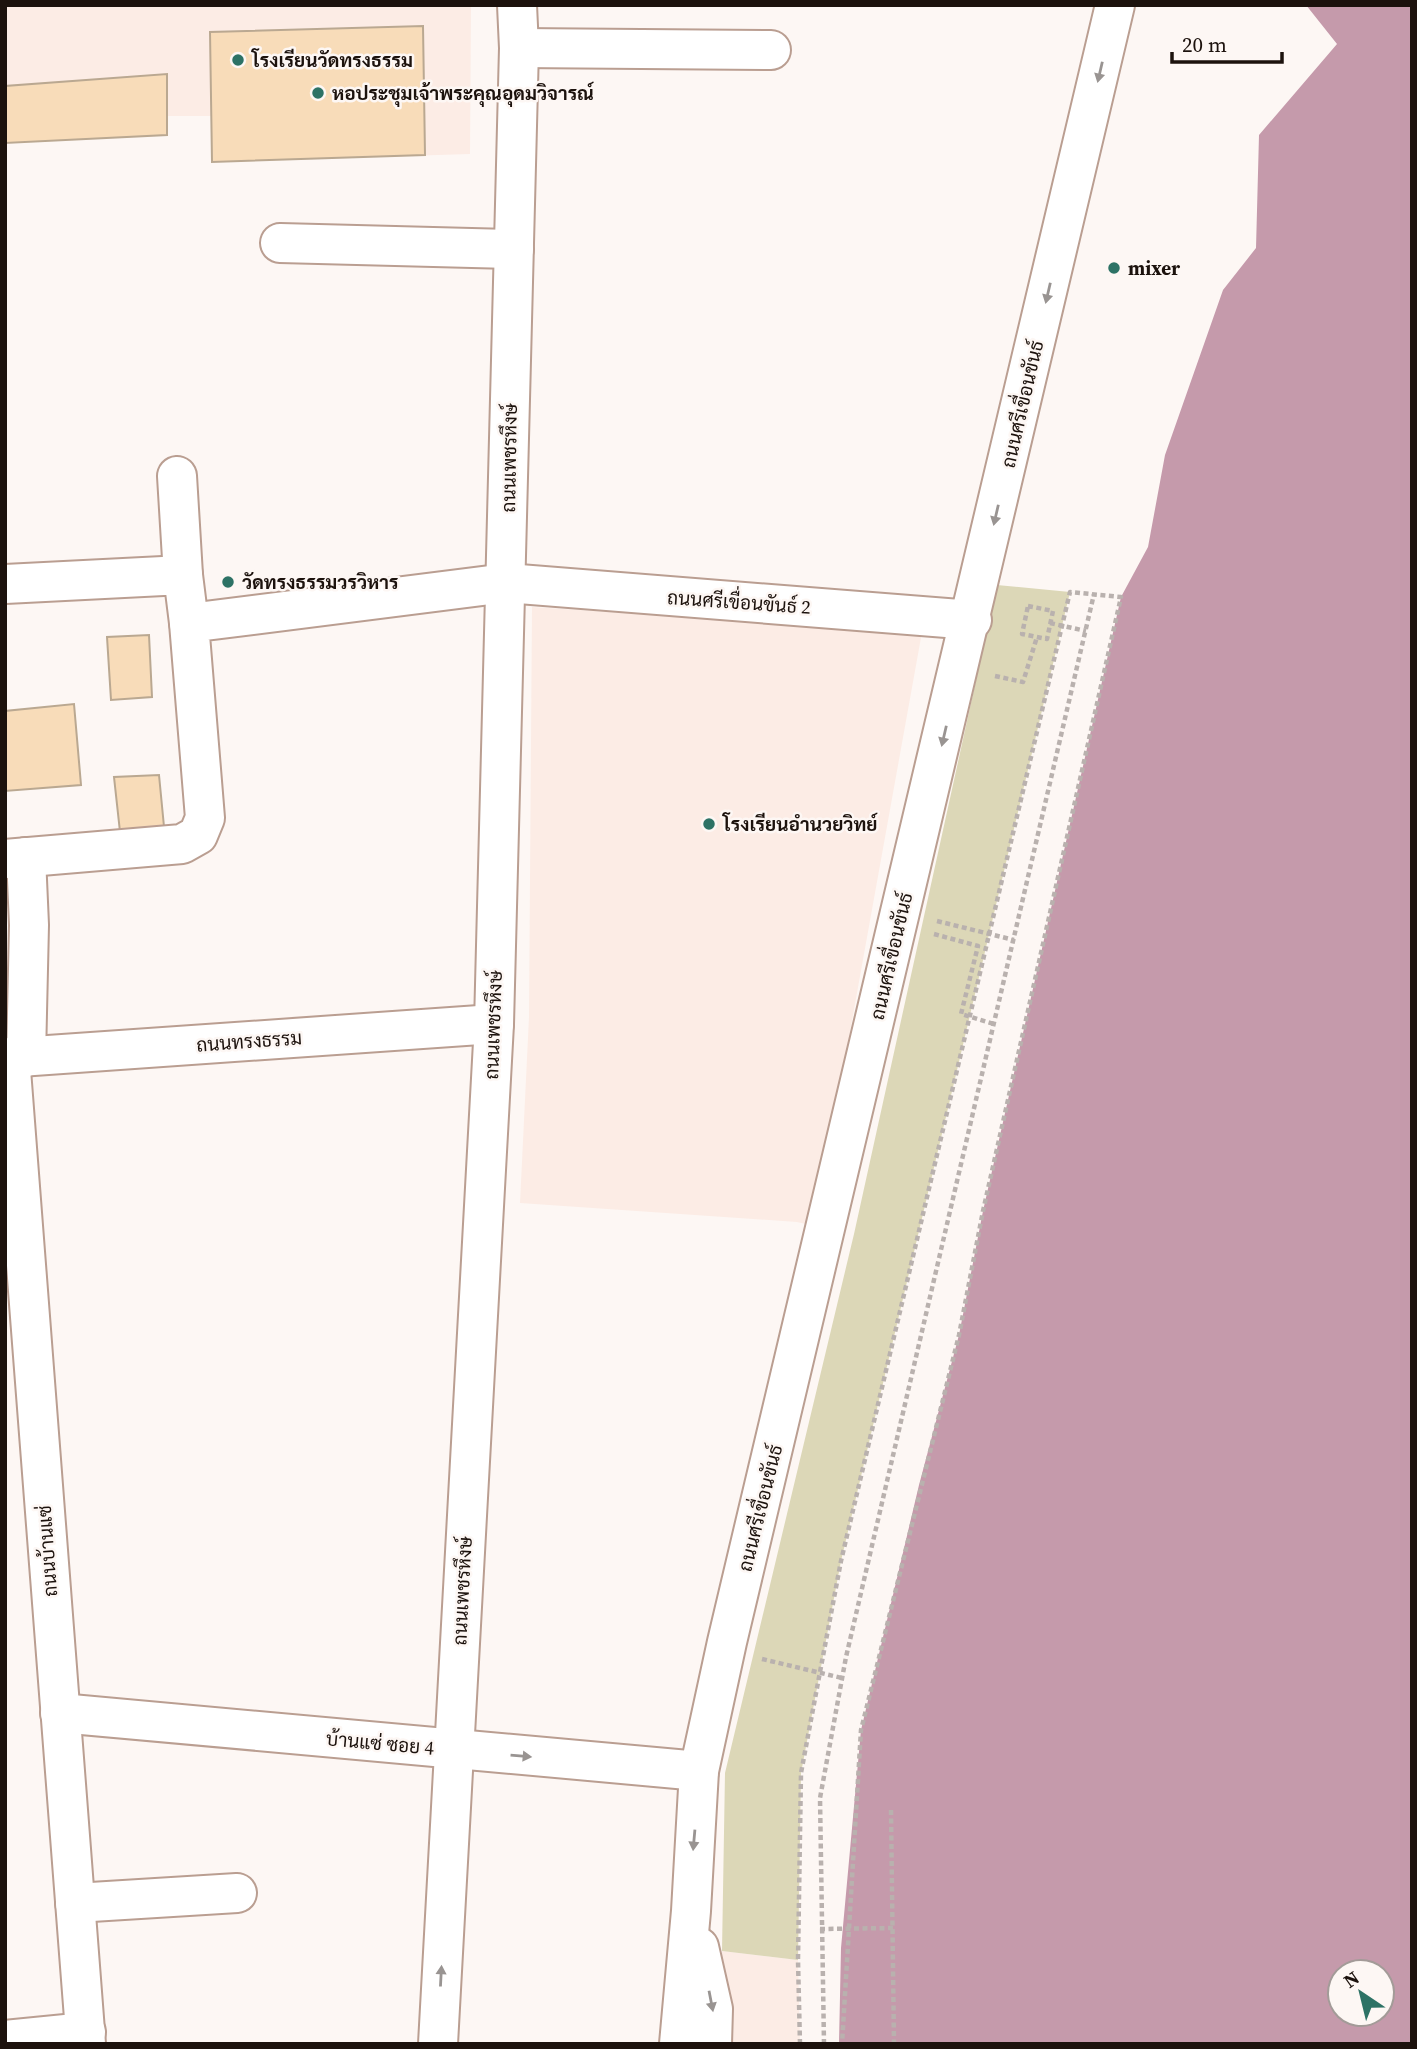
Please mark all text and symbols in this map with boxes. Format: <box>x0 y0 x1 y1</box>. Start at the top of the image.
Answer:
scale bar <box>1172 21 1282 65</box>
text: 20 m <box>1182 30 1227 59</box>
place label: โรงเรียนวัดทรงธรรม <box>251 47 413 73</box>
marker: โรงเรียนวัดทรงธรรม <box>230 52 246 68</box>
one-way arrow <box>1094 61 1105 83</box>
place label: หอประชุมเจ้าพระคุณอุดมวิจารณ์ <box>332 80 595 108</box>
marker: หอประชุมเจ้าพระคุณอุดมวิจารณ์ <box>310 85 326 101</box>
place label: mixer <box>1128 255 1180 281</box>
marker: mixer <box>1106 260 1122 276</box>
one-way arrow <box>1042 282 1053 304</box>
street label: ถนนศรีเขื่อนขันธ์ <box>991 337 1049 470</box>
street label: ถนนเพชรหึงษ์ <box>495 402 523 513</box>
one-way arrow <box>990 504 1001 526</box>
place label: วัดทรงธรรมวรวิหาร <box>242 569 399 595</box>
marker: วัดทรงธรรมวรวิหาร <box>220 574 236 590</box>
street label: ถนนศรีเขื่อนขันธ์ 2 <box>666 580 812 620</box>
one-way arrow <box>938 725 949 747</box>
place label: โรงเรียนอำนวยวิทย์ <box>722 811 879 837</box>
marker: โรงเรียนอำนวยวิทย์ <box>701 816 717 832</box>
street label: ถนนศรีเขื่อนขันธ์ <box>860 889 918 1022</box>
street label: ถนนเพชรหึงษ์ <box>478 969 508 1080</box>
street label: ถนนทรงธรรม <box>195 1024 303 1058</box>
street label: ถนนศรีเขื่อนขันธ์ <box>728 1441 788 1574</box>
street label: ถนนบ้านแซ่ <box>31 1504 63 1598</box>
street label: ถนนเพชรหึงษ์ <box>446 1535 478 1646</box>
street label: บ้านแซ่ ซอย 4 <box>325 1725 436 1761</box>
one-way arrow <box>510 1751 532 1762</box>
one-way arrow <box>688 1829 699 1851</box>
north arrow <box>1326 1958 1396 2028</box>
one-way arrow <box>436 1964 447 1986</box>
text: N <box>1338 1964 1365 1994</box>
one-way arrow <box>706 1990 717 2012</box>

